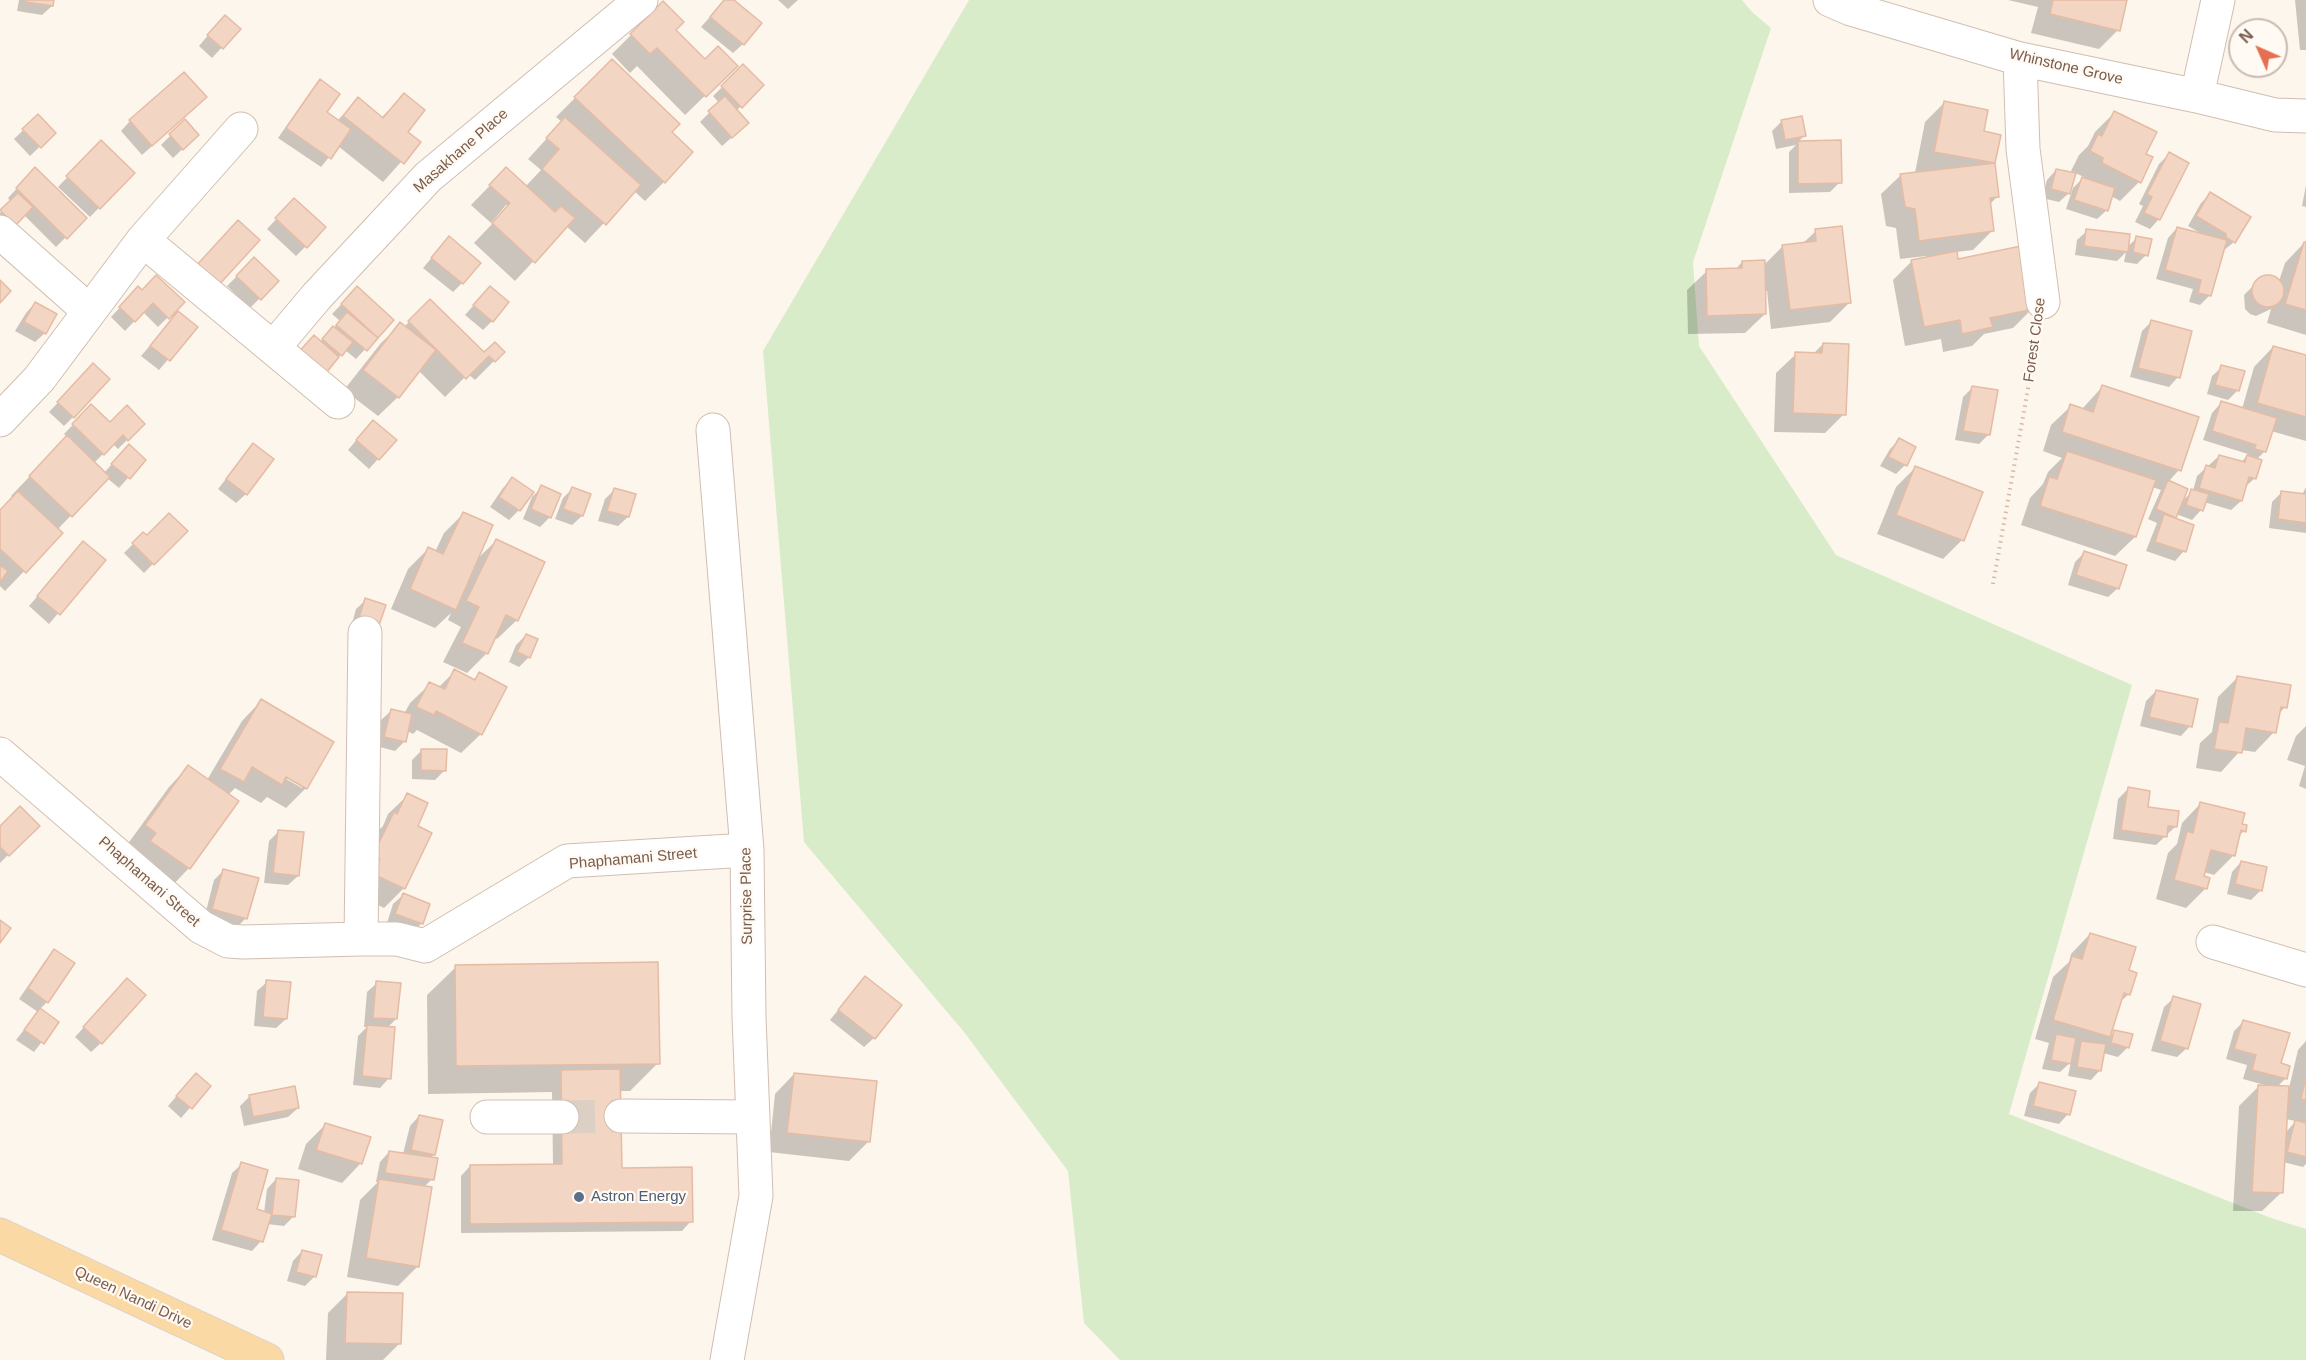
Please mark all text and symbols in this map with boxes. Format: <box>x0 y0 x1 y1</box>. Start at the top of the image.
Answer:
north arrow <box>2228 18 2288 78</box>
text: N <box>2236 26 2256 46</box>
street label: Whinstone Grove <box>2008 45 2124 89</box>
street label: Masakhane Place <box>410 105 512 197</box>
street label: Forest Close <box>2020 297 2050 383</box>
street label: Phaphamani Street <box>95 833 203 931</box>
street label: Phaphamani Street <box>568 844 698 874</box>
street label: Surprise Place <box>737 847 757 945</box>
place label: Astron Energy <box>591 1188 686 1206</box>
marker: Astron Energy <box>572 1190 586 1204</box>
street label: Queen Nandi Drive <box>71 1263 195 1333</box>

